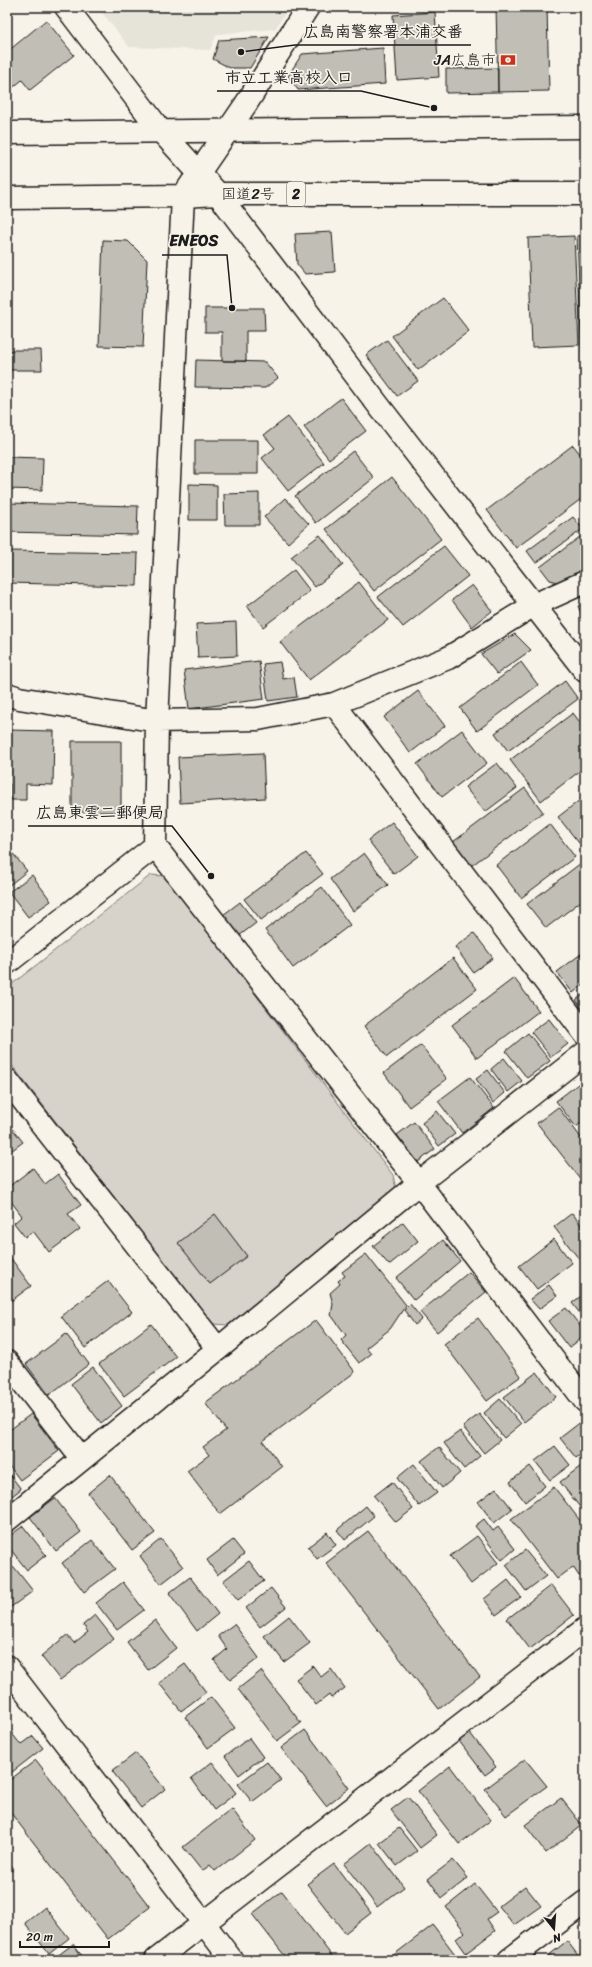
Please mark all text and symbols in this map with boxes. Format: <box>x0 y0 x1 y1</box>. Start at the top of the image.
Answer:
callout: 広島南警察署本浦交番 <box>295 17 471 45</box>
text: 広島南警察署本浦交番 <box>303 17 463 46</box>
place label: JA広島市 <box>433 47 496 73</box>
bank icon: JA広島市 <box>499 51 517 69</box>
callout: 市立工業高校入口 <box>217 63 361 91</box>
text: 市立工業高校入口 <box>225 63 353 92</box>
street label: 国道2号 <box>221 181 275 207</box>
road number: 2 <box>287 182 305 206</box>
text: ENEOS <box>169 226 219 255</box>
callout: ENEOS <box>162 227 227 255</box>
callout: 広島東雲二郵便局 <box>28 798 172 826</box>
text: 広島東雲二郵便局 <box>36 798 164 827</box>
north arrow <box>534 1909 574 1949</box>
scale bar <box>20 1923 109 1949</box>
text: 20 m <box>26 1926 53 1948</box>
text: N <box>550 1928 564 1948</box>

